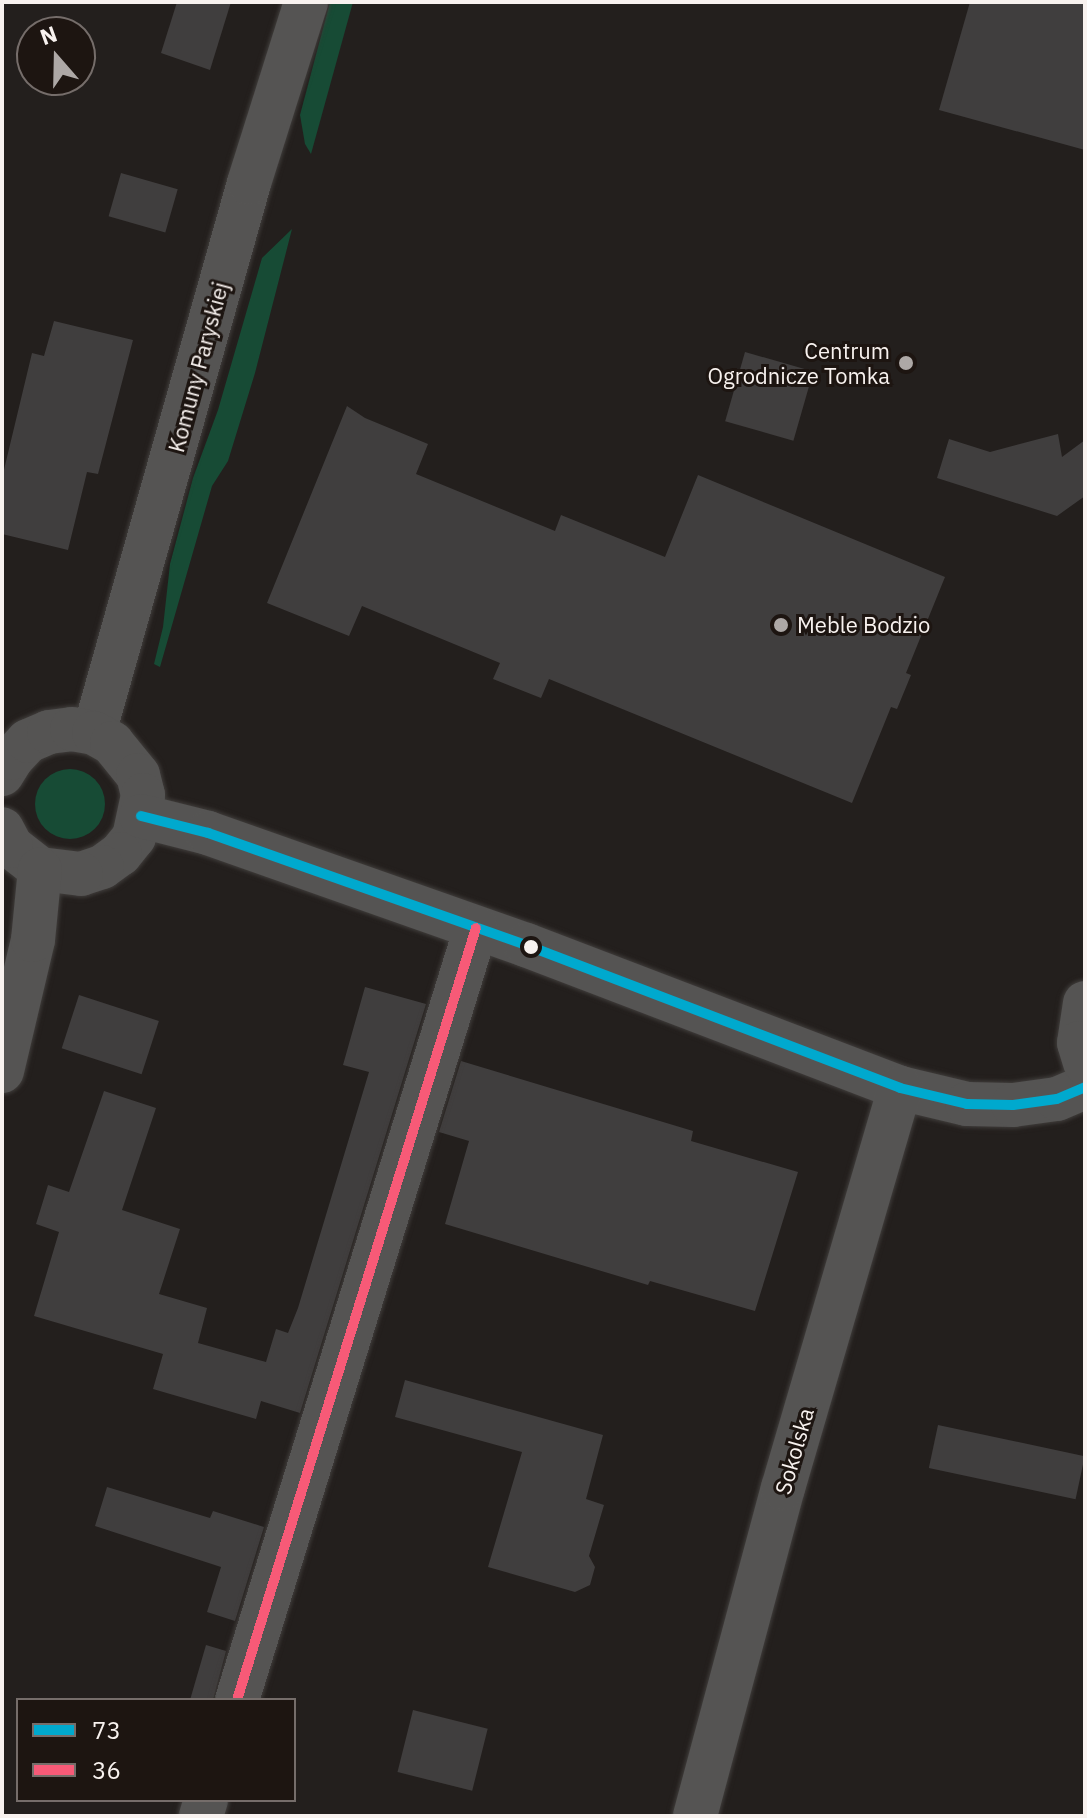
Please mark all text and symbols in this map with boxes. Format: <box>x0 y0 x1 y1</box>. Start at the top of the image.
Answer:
north arrow <box>16 16 96 96</box>
text: N <box>36 19 61 51</box>
street label: Komuny Paryskiej <box>163 279 233 455</box>
place label: Centrum Ogrodnicze Tomka <box>708 337 890 388</box>
marker: Centrum Ogrodnicze Tomka <box>897 354 915 372</box>
place label: Meble Bodzio <box>797 612 930 638</box>
marker: Meble Bodzio <box>772 616 790 634</box>
unlabelled marker <box>523 939 539 955</box>
street label: Sokolska <box>769 1405 819 1497</box>
legend <box>16 1698 296 1802</box>
text: 73 <box>92 1714 121 1746</box>
text: 36 <box>92 1754 121 1786</box>

